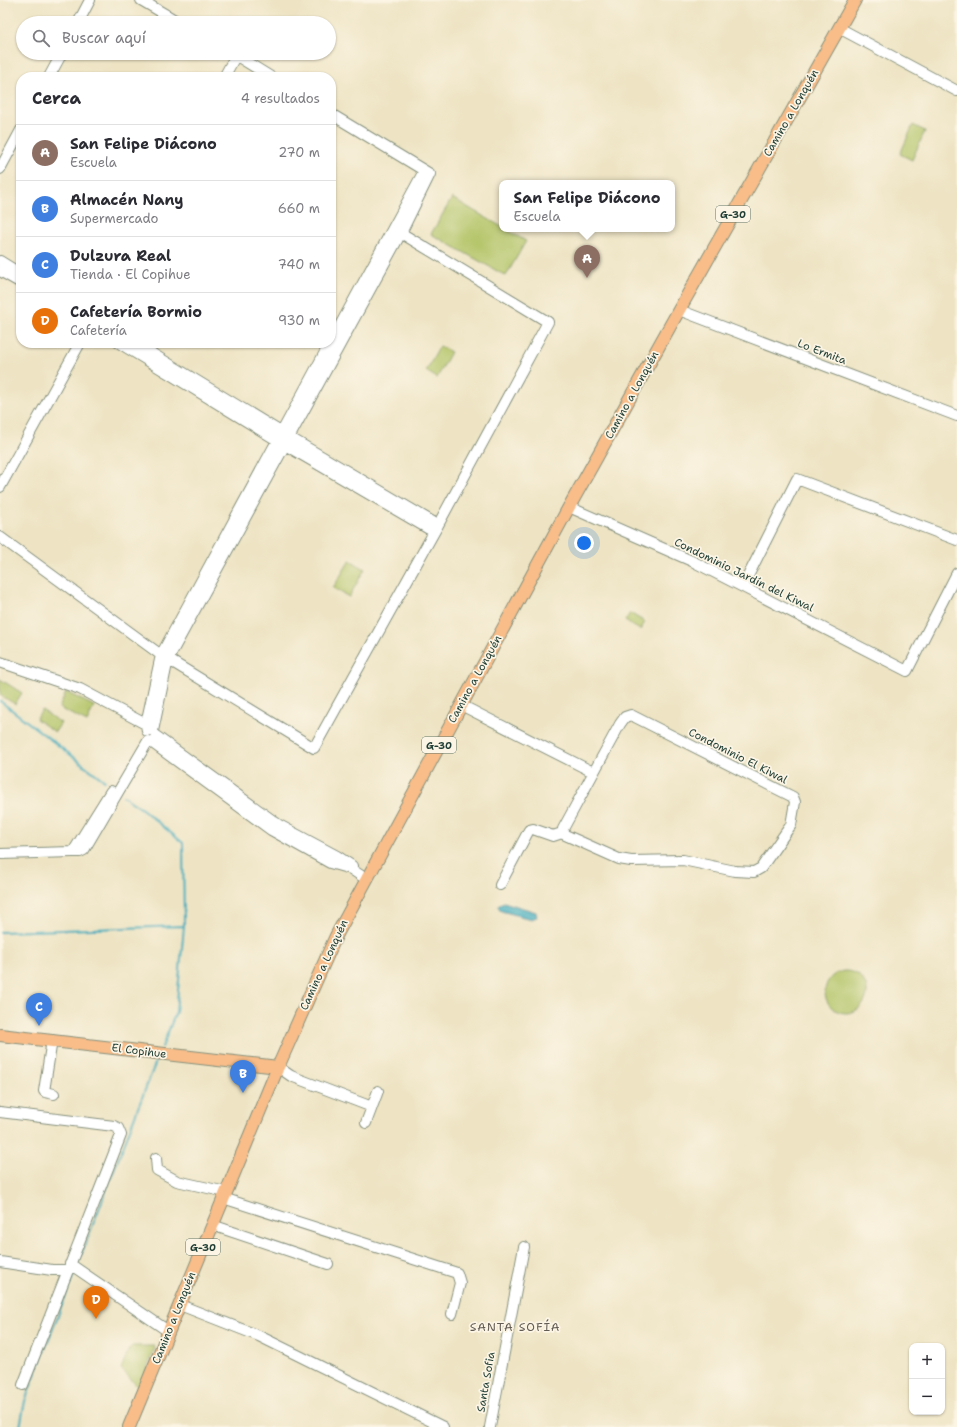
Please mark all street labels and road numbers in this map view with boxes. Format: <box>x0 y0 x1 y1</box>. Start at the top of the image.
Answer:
street label: Camino a Lonquén <box>760 67 822 159</box>
road number: G-30 <box>716 206 750 222</box>
street label: Lo Ermita <box>795 336 849 368</box>
street label: Camino a Lonquén <box>602 348 662 442</box>
street label: Condominio Jardín del Kiwal <box>672 535 817 616</box>
street label: Camino a Lonquén <box>445 632 505 726</box>
street label: Condominio El Kiwal <box>686 725 791 788</box>
road number: G-30 <box>422 737 456 753</box>
street label: Camino a Lonquén <box>296 917 352 1013</box>
street label: El Copihue <box>111 1040 167 1062</box>
road number: G-30 <box>186 1239 220 1255</box>
street label: Camino a Lonquén <box>149 1269 199 1366</box>
street label: Santa Sofia <box>473 1350 499 1413</box>

